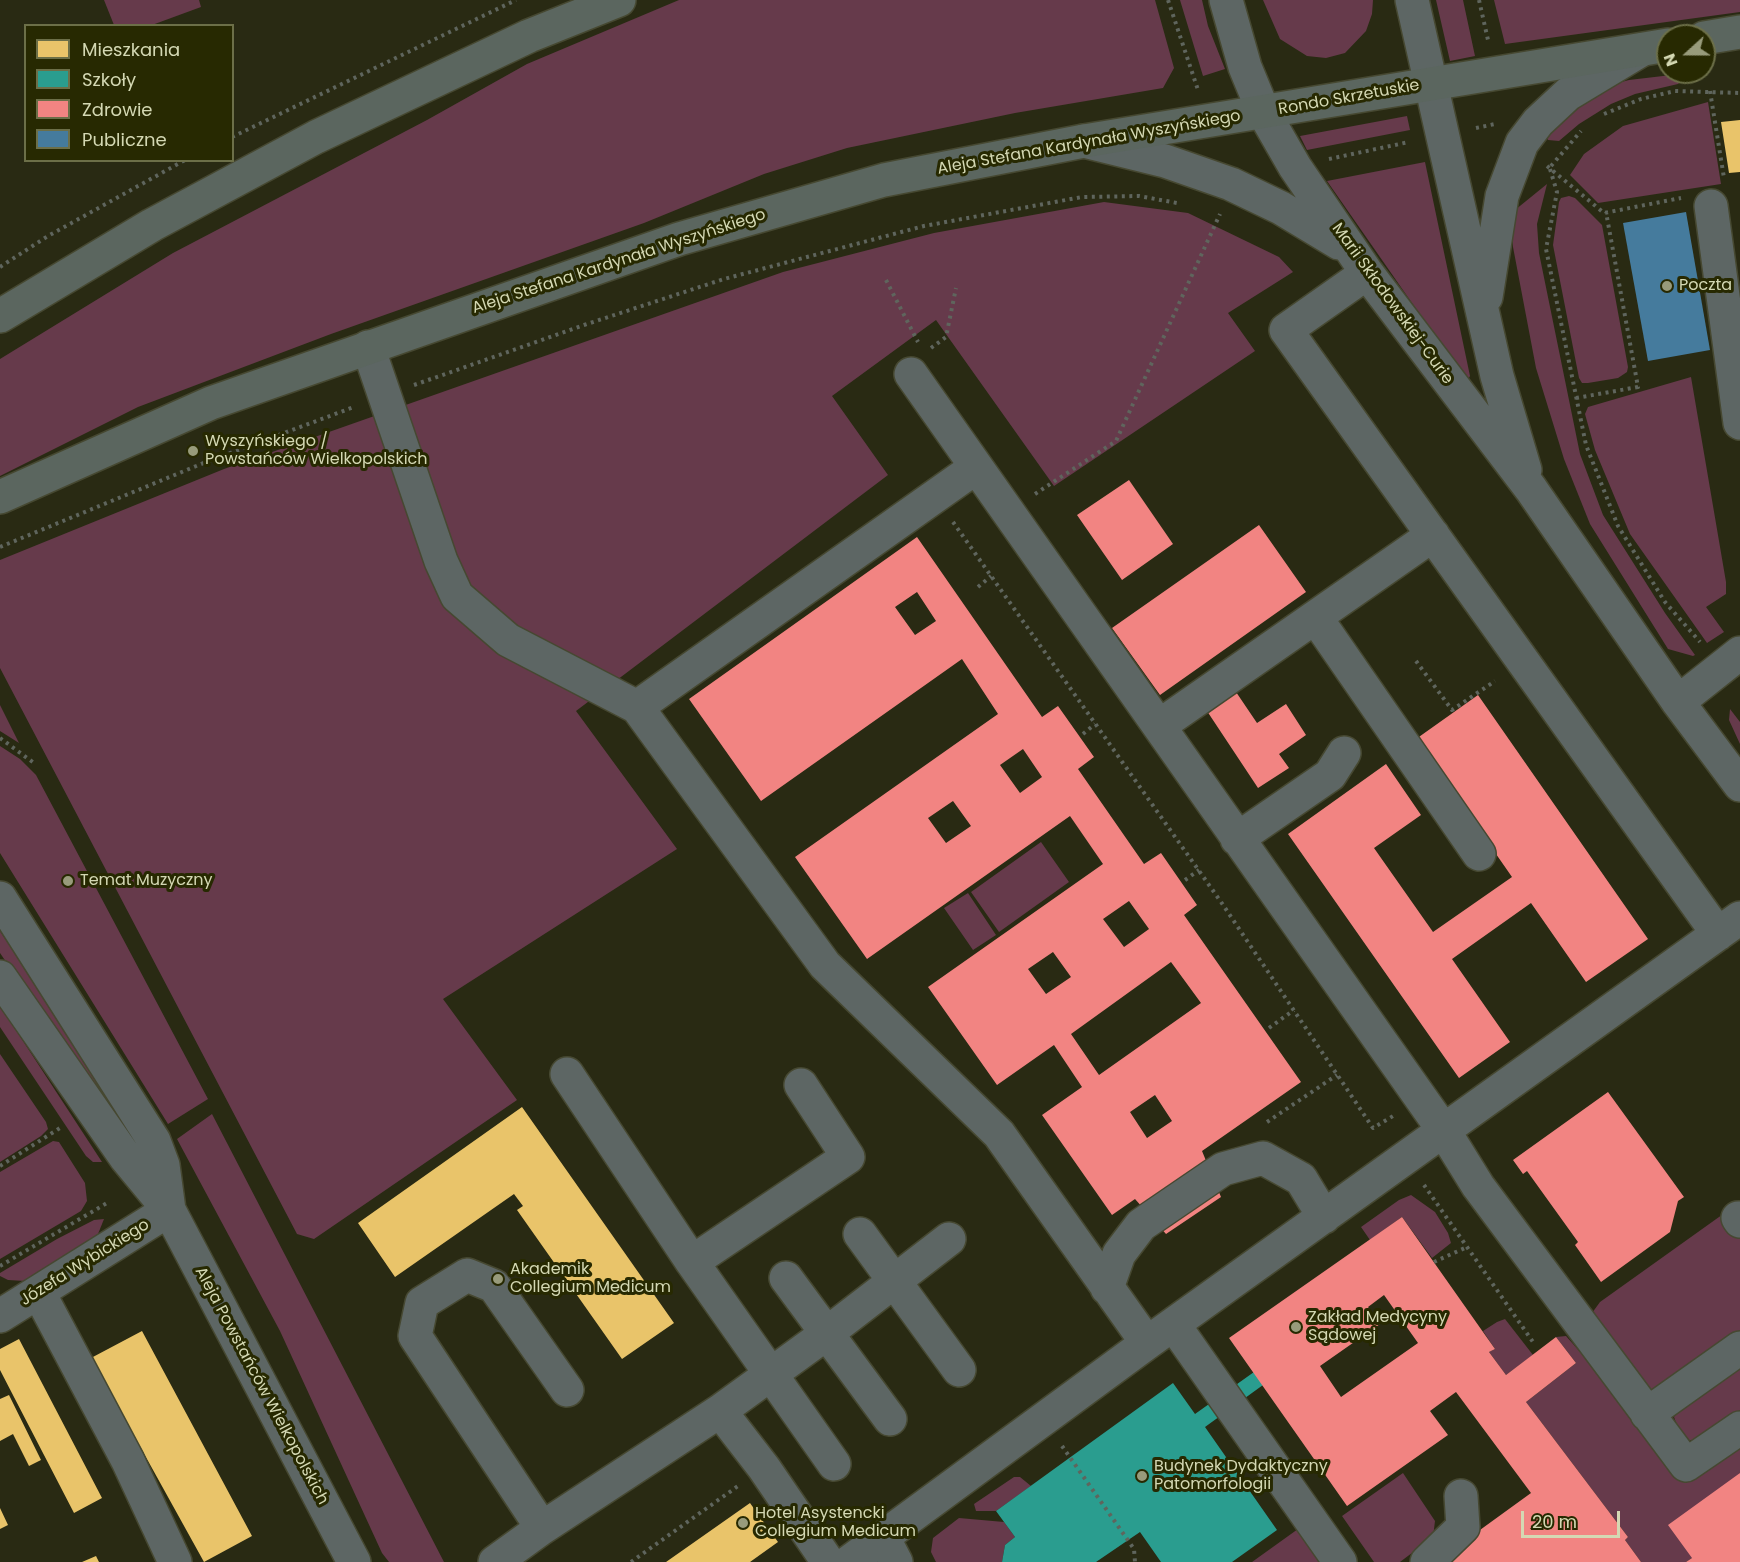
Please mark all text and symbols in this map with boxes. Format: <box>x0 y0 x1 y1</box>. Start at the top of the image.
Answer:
legend <box>24 24 234 162</box>
north arrow <box>1656 24 1716 84</box>
text: Mieszkania <box>82 37 180 62</box>
text: N <box>1658 50 1683 70</box>
text: Szkoły <box>82 67 136 92</box>
street label: Rondo Skrzetuskie <box>1277 76 1421 120</box>
text: Zdrowie <box>82 97 153 122</box>
street label: Aleja Stefana Kardynała Wyszyńskiego <box>936 107 1242 179</box>
text: Publiczne <box>82 127 167 152</box>
street label: Aleja Stefana Kardynała Wyszyńskiego <box>470 205 768 319</box>
street label: Marii Skłodowskiej-Curie <box>1327 220 1457 388</box>
place label: Poczta <box>1679 276 1732 296</box>
marker: Poczta <box>1660 279 1674 293</box>
place label: Wyszyńskiego / Powstańców Wielkopolskich <box>205 432 428 470</box>
marker: Wyszyńskiego / Powstańców Wielkopolskich <box>186 444 200 458</box>
place label: Temat Muzyczny <box>80 871 213 891</box>
marker: Temat Muzyczny <box>61 874 75 888</box>
street label: Józefa Wybickiego <box>17 1216 153 1310</box>
place label: Akademik Collegium Medicum <box>510 1260 671 1298</box>
street label: Aleja Powstańców Wielkopolskich <box>190 1264 332 1508</box>
marker: Akademik Collegium Medicum <box>491 1272 505 1286</box>
place label: Zakład Medycyny Sądowej <box>1308 1308 1447 1346</box>
marker: Zakład Medycyny Sądowej <box>1289 1320 1303 1334</box>
place label: Budynek Dydaktyczny Patomorfologii <box>1154 1457 1328 1495</box>
marker: Budynek Dydaktyczny Patomorfologii <box>1135 1469 1149 1483</box>
scale bar <box>1524 1499 1623 1537</box>
place label: Hotel Asystencki Collegium Medicum <box>755 1504 916 1542</box>
text: 20 m <box>1532 1509 1577 1534</box>
marker: Hotel Asystencki Collegium Medicum <box>736 1516 750 1530</box>

